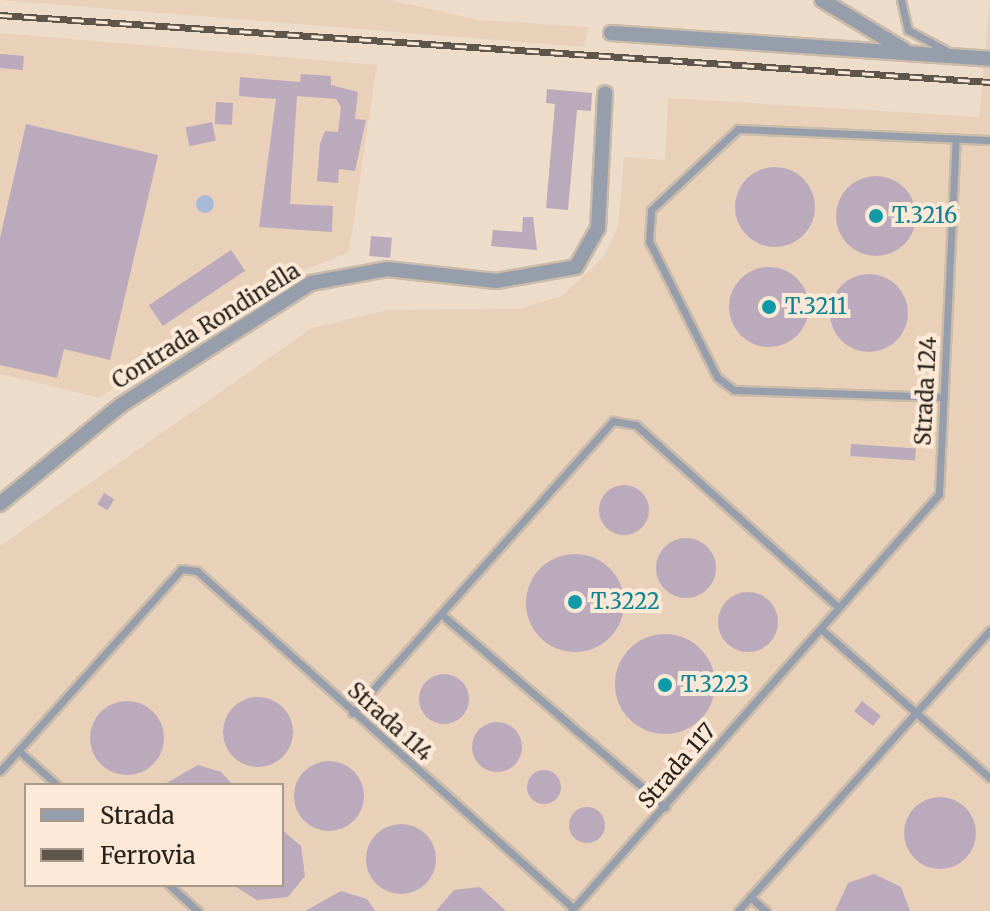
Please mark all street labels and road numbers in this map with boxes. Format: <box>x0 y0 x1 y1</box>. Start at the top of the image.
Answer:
street label: Contrada Rondinella <box>107 257 305 395</box>
street label: Strada 124 <box>910 336 942 446</box>
street label: Strada 114 <box>342 677 438 767</box>
street label: Strada 117 <box>633 718 721 814</box>

